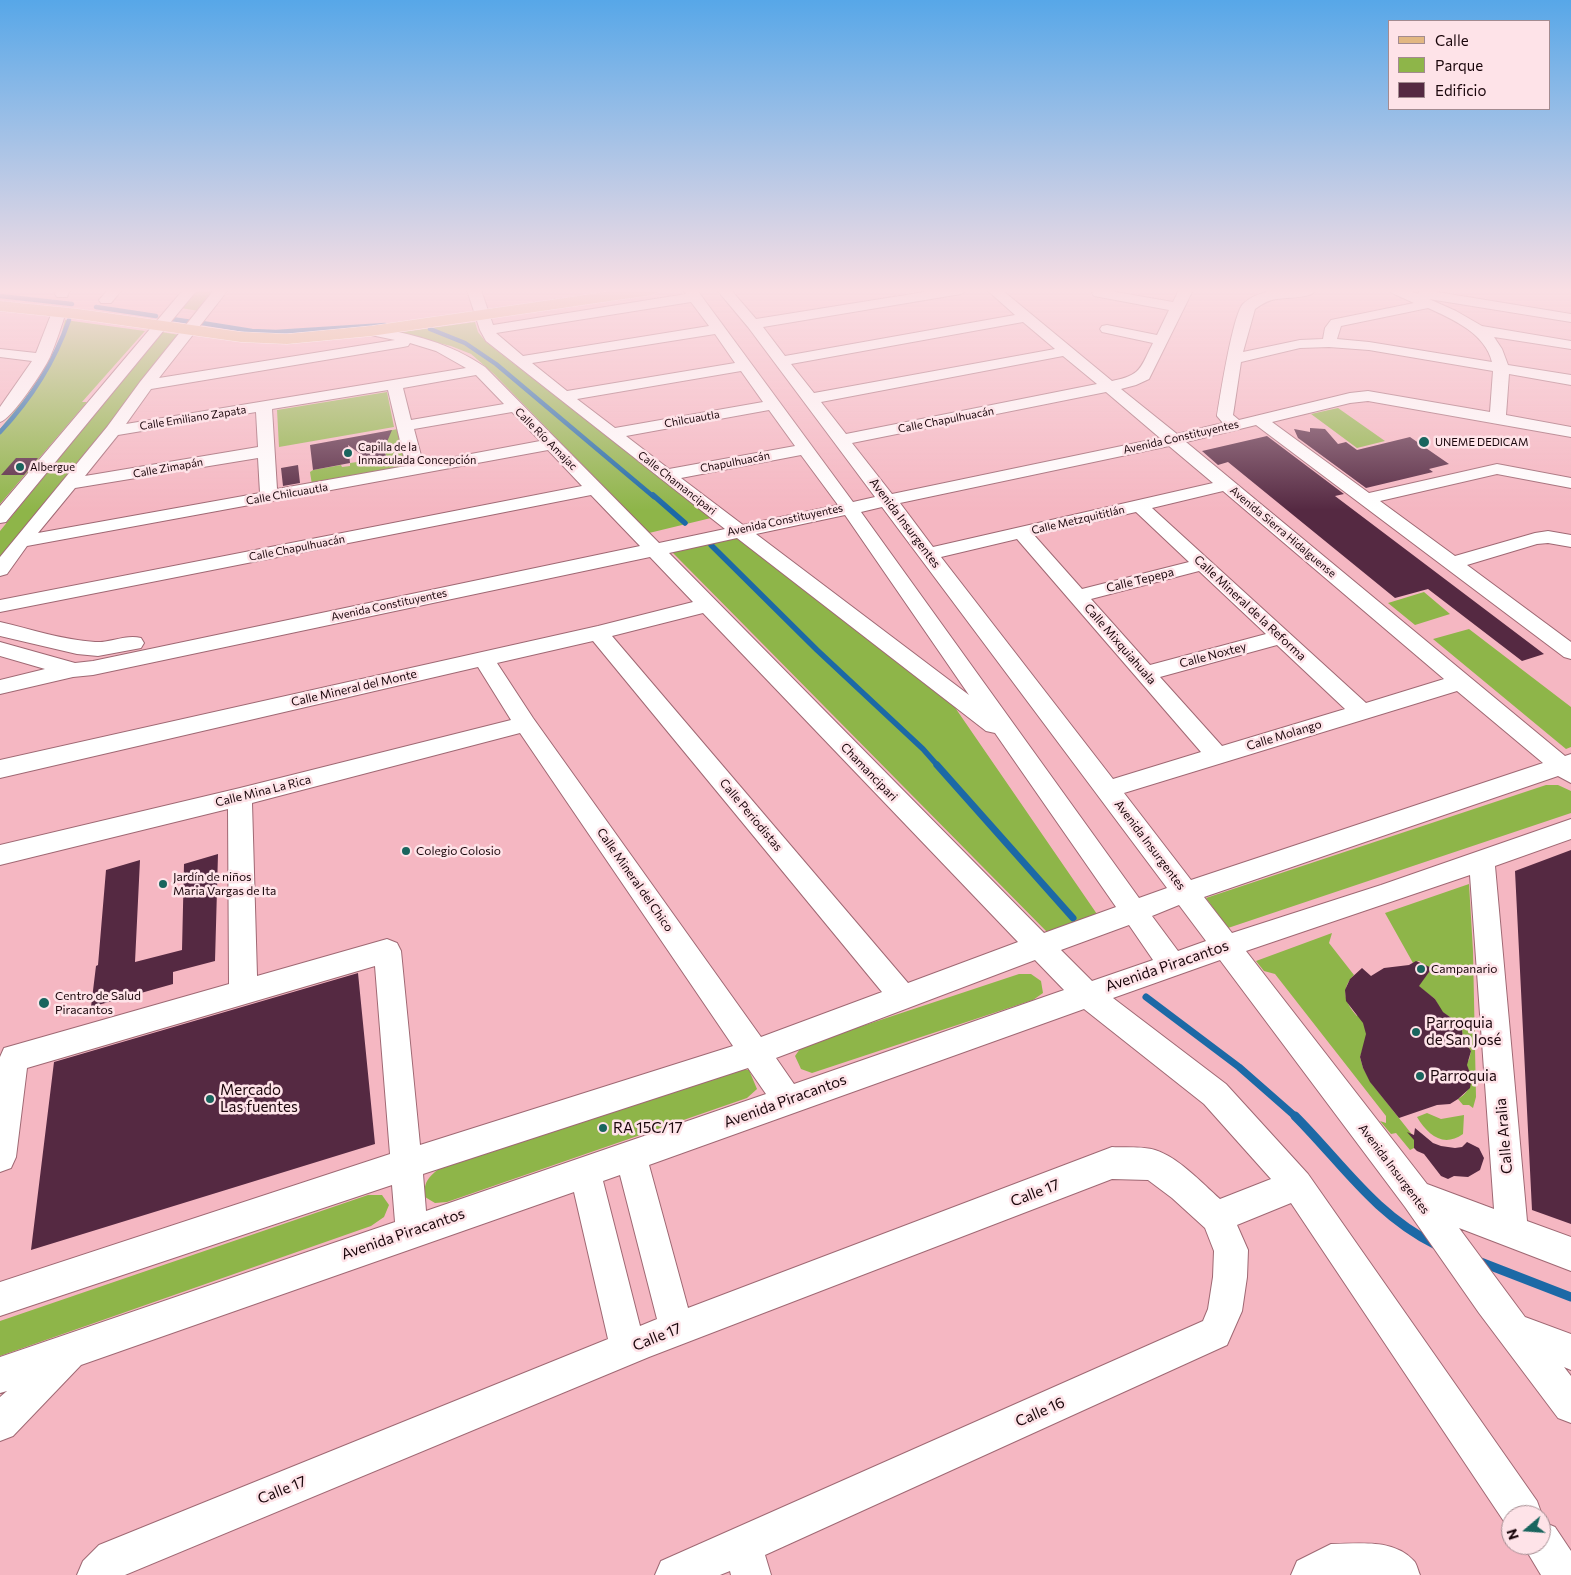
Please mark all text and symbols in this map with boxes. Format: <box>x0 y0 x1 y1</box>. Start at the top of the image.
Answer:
legend <box>1388 20 1551 110</box>
text: Calle <box>1435 31 1469 49</box>
text: Parque <box>1435 56 1483 74</box>
text: Edificio <box>1435 81 1486 99</box>
street label: Calle Emiliano Zapata <box>139 403 247 433</box>
street label: Calle Chapulhuacán <box>897 404 995 436</box>
street label: Calle Río Amajac <box>512 405 580 473</box>
street label: Chilcuautla <box>663 408 721 430</box>
street label: Avenida Constituyentes <box>1122 417 1240 457</box>
marker: UNEME DEDICAM <box>1417 435 1431 449</box>
place label: UNEME DEDICAM <box>1435 435 1528 449</box>
place label: Capilla de la Inmaculada Concepción <box>358 440 476 466</box>
marker: Capilla de la Inmaculada Concepción <box>342 447 354 459</box>
street label: Calle Chamancipari <box>635 448 719 518</box>
street label: Chapulhuacán <box>699 449 771 475</box>
street label: Calle Zimapán <box>132 455 204 481</box>
place label: Albergue <box>30 460 75 474</box>
marker: Albergue <box>14 461 26 473</box>
street label: Avenida Insurgentes <box>866 475 944 571</box>
street label: Calle Chilcuautla <box>245 480 329 508</box>
street label: Avenida Sierra Hidalguense <box>1227 484 1339 580</box>
street label: Avenida Constituyentes <box>726 501 844 539</box>
street label: Calle Metzquititlán <box>1030 503 1126 537</box>
street label: Calle Chapulhuacán <box>248 532 346 564</box>
street label: Calle Mineral de la Reforma <box>1191 552 1309 664</box>
street label: Calle Tepepa <box>1105 565 1175 595</box>
street label: Avenida Constituyentes <box>330 586 448 624</box>
street label: Calle Mixquiahuala <box>1081 601 1159 687</box>
street label: Calle Noxtey <box>1178 639 1248 671</box>
street label: Calle Mineral del Monte <box>290 667 418 709</box>
street label: Calle Molango <box>1245 717 1323 753</box>
street label: Chamancipari <box>838 740 900 804</box>
street label: Calle Mina La Rica <box>214 772 312 810</box>
street label: Calle Periodistas <box>717 776 785 854</box>
street label: Avenida Insurgentes <box>1111 797 1189 893</box>
street label: Calle Mineral del Chico <box>594 825 676 935</box>
place label: Colegio Colosio <box>416 844 501 858</box>
marker: Colegio Colosio <box>400 845 412 857</box>
place label: Jardín de niños Maria Vargas de Ita <box>173 870 276 898</box>
marker: Jardín de niños Maria Vargas de Ita <box>157 878 169 890</box>
street label: Avenida Piracantos <box>1103 936 1231 996</box>
place label: Campanario <box>1431 962 1498 976</box>
marker: Campanario <box>1415 963 1427 975</box>
place label: Centro de Salud Piracantos <box>55 989 141 1017</box>
marker: Centro de Salud Piracantos <box>37 996 51 1010</box>
place label: Parroquia de San José <box>1426 1014 1501 1049</box>
marker: Parroquia de San José <box>1410 1026 1422 1038</box>
place label: Parroquia <box>1430 1067 1497 1085</box>
street label: Avenida Piracantos <box>721 1070 849 1132</box>
marker: Parroquia <box>1414 1070 1426 1082</box>
place label: Mercado Las fuentes <box>220 1081 298 1116</box>
marker: Mercado Las fuentes <box>204 1093 216 1105</box>
street label: Calle Aralia <box>1492 1097 1516 1175</box>
place label: RA 15C/17 <box>613 1119 683 1137</box>
street label: Avenida Insurgentes <box>1355 1121 1433 1217</box>
marker: RA 15C/17 <box>597 1122 609 1134</box>
street label: Calle 17 <box>1008 1175 1062 1211</box>
street label: Avenida Piracantos <box>339 1204 467 1264</box>
street label: Calle 17 <box>630 1319 684 1355</box>
street label: Calle 16 <box>1013 1393 1067 1431</box>
street label: Calle 17 <box>255 1472 309 1508</box>
north arrow <box>1501 1505 1551 1555</box>
text: N <box>1503 1527 1522 1542</box>

